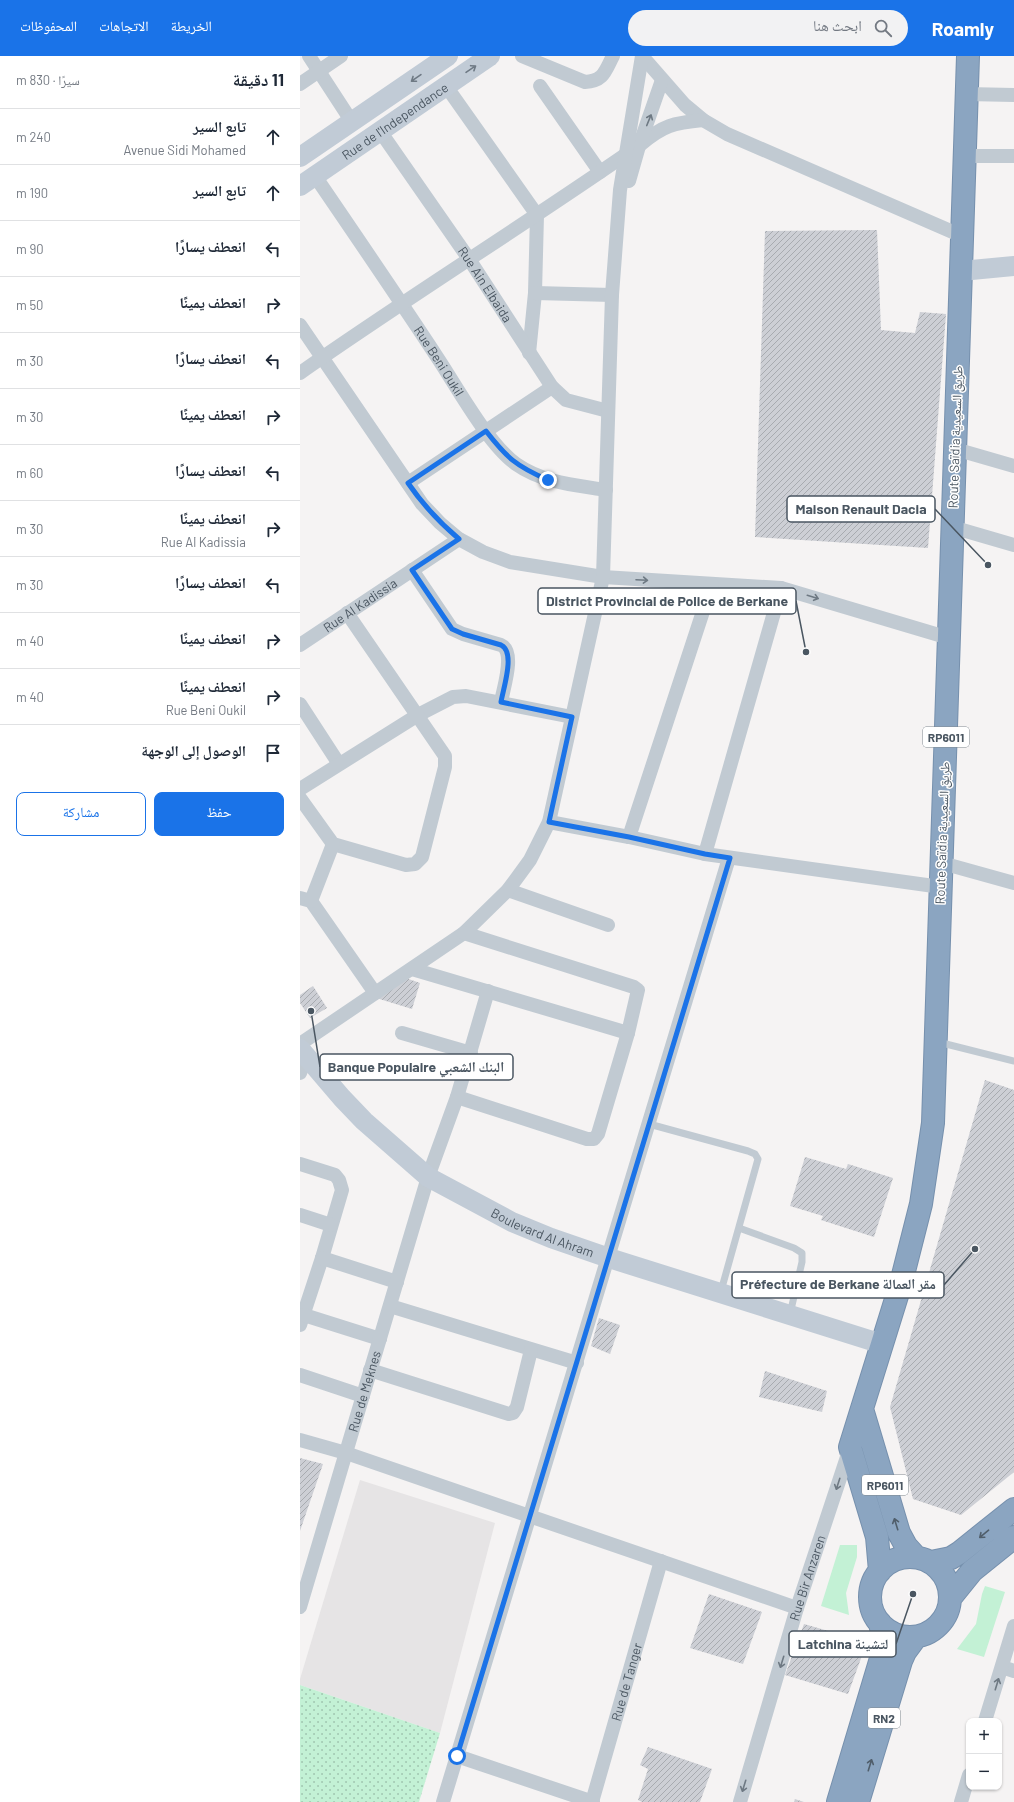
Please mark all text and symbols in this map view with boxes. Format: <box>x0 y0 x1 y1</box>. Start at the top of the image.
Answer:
search box <box>628 10 908 46</box>
text: ابحث هنا <box>813 16 862 34</box>
text: المحفوظات <box>20 17 77 34</box>
text: الاتجاهات <box>99 17 149 34</box>
text: الخريطة <box>171 17 212 34</box>
icon: search <box>872 17 894 39</box>
text: Roamly <box>932 17 994 40</box>
one-way arrow <box>465 65 476 73</box>
text: 11 دقيقة <box>233 69 284 89</box>
text: سيرًا · 830 m <box>16 72 80 88</box>
one-way arrow <box>411 74 422 82</box>
street label: Rue de l'Independance <box>339 79 451 163</box>
one-way arrow <box>646 114 653 126</box>
text: تابع السير <box>193 117 246 135</box>
icon: ahead <box>262 126 284 148</box>
text: 240 m <box>16 129 51 145</box>
text: Avenue Sidi Mohamed <box>123 142 246 158</box>
text: تابع السير <box>193 181 246 199</box>
icon: ahead <box>262 182 284 204</box>
text: 190 m <box>16 185 48 201</box>
text: انعطف يسارًا <box>175 237 246 255</box>
icon: left <box>262 238 284 260</box>
text: 90 m <box>16 241 44 257</box>
street label: Rue Ain Elbaida <box>455 243 516 325</box>
text: انعطف يمينًا <box>179 293 246 311</box>
icon: right <box>262 294 284 316</box>
text: 50 m <box>16 297 43 313</box>
street label: Rue Beni Oukil <box>411 323 468 399</box>
text: انعطف يسارًا <box>175 349 246 367</box>
icon: left <box>262 350 284 372</box>
text: 30 m <box>16 353 43 369</box>
street label: Route Saïdia طريق السعيدية <box>945 365 966 509</box>
text: انعطف يمينًا <box>179 405 246 423</box>
icon: right <box>262 406 284 428</box>
text: 30 m <box>16 409 43 425</box>
text: انعطف يسارًا <box>175 461 246 479</box>
icon: left <box>262 462 284 484</box>
text: 60 m <box>16 465 43 481</box>
route end <box>539 471 557 489</box>
callout: Maison Renault Dacia <box>787 496 935 522</box>
text: Maison Renault Dacia <box>795 500 927 517</box>
text: انعطف يمينًا <box>179 509 246 527</box>
icon: right <box>262 518 284 540</box>
text: 30 m <box>16 521 43 537</box>
text: Rue Al Kadissia <box>161 534 246 550</box>
text: انعطف يسارًا <box>175 573 246 591</box>
icon: left <box>262 574 284 596</box>
street label: Rue Al Kadissia <box>320 575 400 635</box>
one-way arrow <box>635 576 648 583</box>
text: 30 m <box>16 577 43 593</box>
callout: District Provincial de Police de Berkane <box>538 588 796 614</box>
text: District Provincial de Police de Berkane <box>546 592 788 609</box>
one-way arrow <box>806 594 819 601</box>
text: انعطف يمينًا <box>179 629 246 647</box>
icon: right <box>262 630 284 652</box>
text: 40 m <box>16 633 44 649</box>
text: انعطف يمينًا <box>179 677 246 695</box>
icon: right <box>262 686 284 708</box>
text: 40 m <box>16 689 44 705</box>
text: Rue Beni Oukil <box>166 702 246 718</box>
road number: RP6011 <box>923 727 969 747</box>
text: الوصول إلى الوجهة <box>141 741 246 759</box>
icon: arrive <box>262 742 284 764</box>
street label: Route Saïdia طريق السعيدية <box>932 761 953 905</box>
button: مشاركة <box>16 792 146 836</box>
button: حفظ <box>154 792 284 836</box>
callout: Banque Populaire البنك الشعبي <box>320 1054 513 1080</box>
text: Banque Populaire البنك الشعبي <box>328 1058 504 1078</box>
street label: Boulevard Al Ahram <box>488 1204 596 1260</box>
callout: Préfecture de Berkane مقر العمالة <box>732 1272 944 1298</box>
text: Préfecture de Berkane مقر العمالة <box>740 1275 936 1292</box>
street label: Rue de Meknes <box>345 1349 384 1434</box>
road number: RP6011 <box>862 1475 908 1495</box>
one-way arrow <box>834 1478 841 1491</box>
one-way arrow <box>892 1518 899 1531</box>
one-way arrow <box>979 1529 989 1538</box>
street label: Rue Bir Anzaren <box>786 1533 829 1623</box>
callout: Latchina لتشينة <box>789 1631 896 1657</box>
text: Latchina لتشينة <box>798 1635 888 1652</box>
street label: Rue de Tanger <box>608 1641 645 1723</box>
one-way arrow <box>777 1655 785 1668</box>
one-way arrow <box>994 1677 1001 1690</box>
road number: RN2 <box>868 1708 900 1728</box>
map controls <box>966 1718 1002 1790</box>
button: + <box>966 1718 1002 1754</box>
route start <box>448 1747 466 1765</box>
button: − <box>966 1754 1002 1790</box>
one-way arrow <box>867 1758 874 1771</box>
one-way arrow <box>740 1780 747 1793</box>

